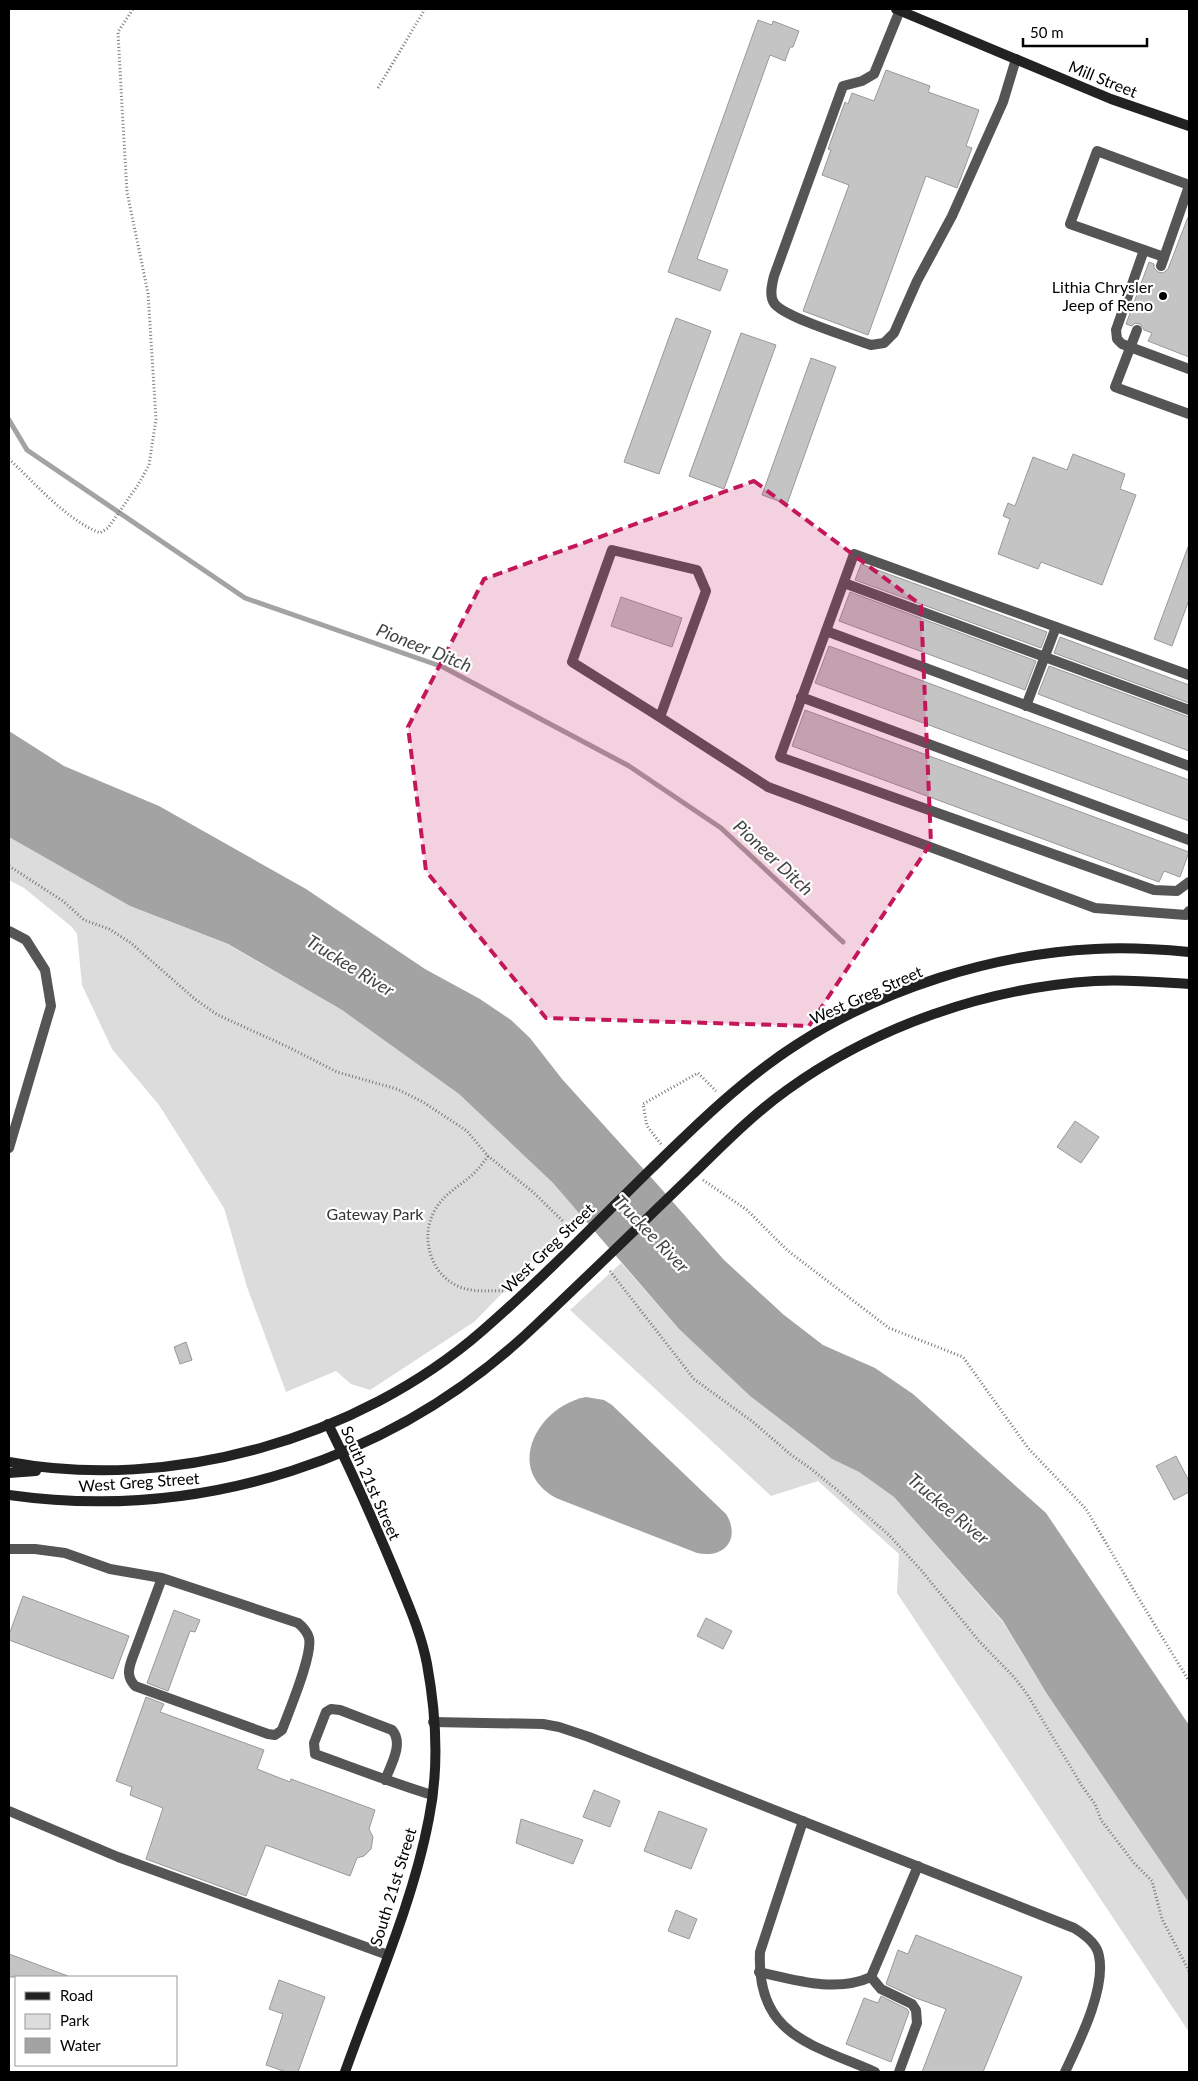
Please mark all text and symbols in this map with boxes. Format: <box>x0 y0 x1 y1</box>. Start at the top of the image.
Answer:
scale bar <box>1023 15 1147 47</box>
text: 50 m <box>1030 23 1064 41</box>
street label: Mill Street <box>1066 56 1141 101</box>
place label: Lithia Chrysler Jeep of Reno <box>1052 277 1153 314</box>
marker: Lithia Chrysler Jeep of Reno <box>1157 290 1169 302</box>
water label: Pioneer Ditch <box>373 618 475 676</box>
water label: Pioneer Ditch <box>729 815 818 900</box>
water label: Truckee River <box>303 930 399 1001</box>
street label: West Greg Street <box>807 961 925 1028</box>
water label: Truckee River <box>609 1190 695 1277</box>
street label: West Greg Street <box>498 1199 598 1296</box>
park label: Gateway Park <box>327 1204 424 1223</box>
street label: South 21st Street <box>338 1423 405 1543</box>
street label: West Greg Street <box>78 1468 200 1495</box>
water label: Truckee River <box>904 1468 994 1549</box>
street label: South 21st Street <box>365 1825 420 1948</box>
legend <box>15 1976 178 2066</box>
text: Road <box>60 1986 93 2004</box>
text: Park <box>60 2011 90 2029</box>
text: Water <box>60 2036 101 2054</box>

